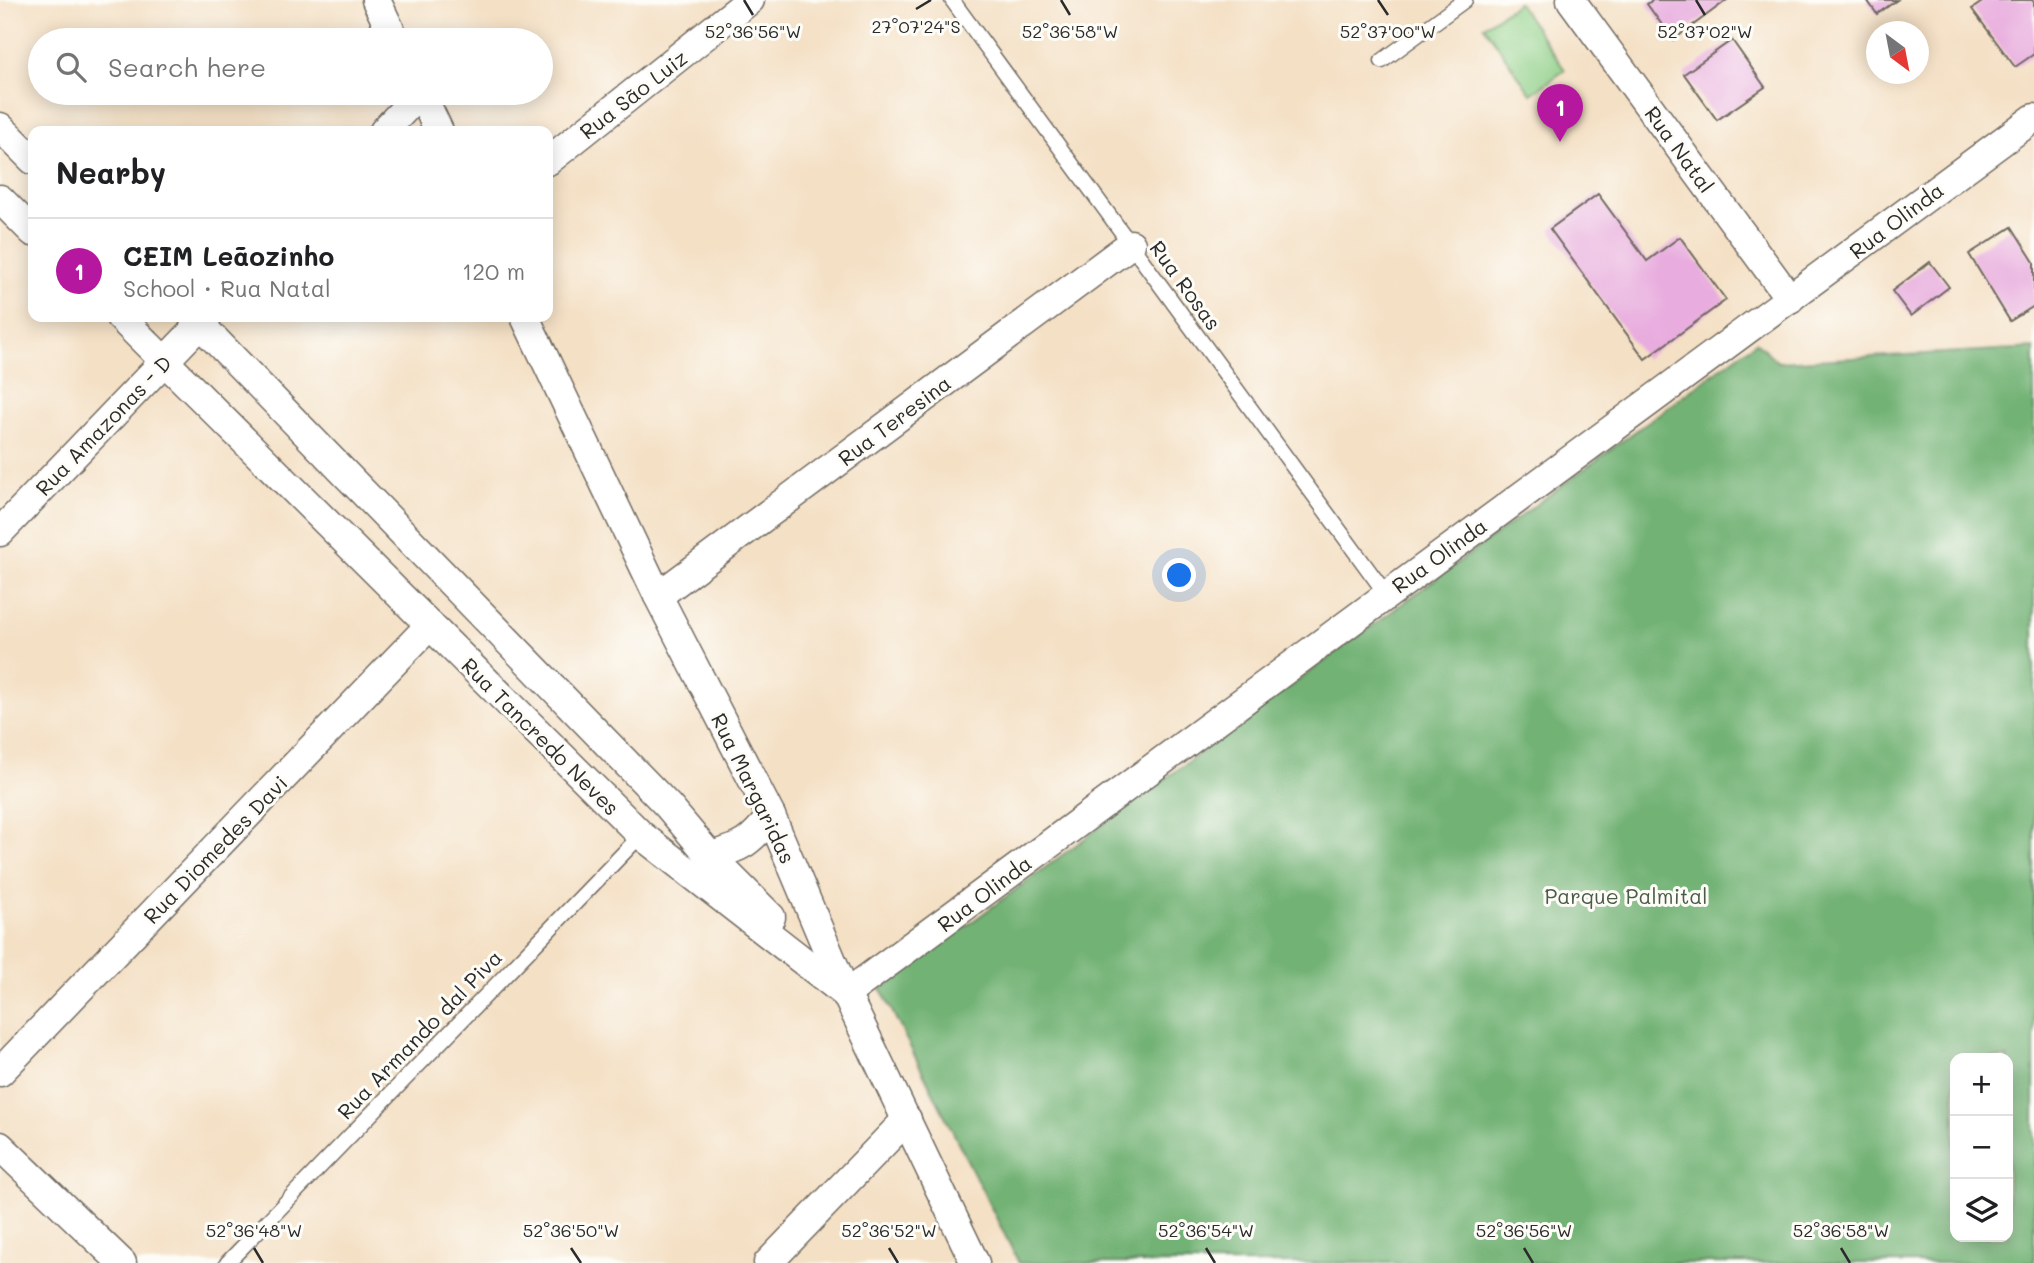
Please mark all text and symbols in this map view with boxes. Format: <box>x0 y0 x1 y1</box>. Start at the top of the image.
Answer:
text: 27°07'24"S <box>871 14 961 38</box>
text: 52°36'56"W <box>705 19 801 43</box>
text: 52°36'58"W <box>1022 19 1118 43</box>
text: 52°37'00"W <box>1340 19 1436 43</box>
text: 52°37'02"W <box>1657 19 1753 43</box>
north arrow <box>1866 21 1929 84</box>
search box <box>28 28 553 105</box>
street label: Rua São Luiz <box>574 44 692 144</box>
icon: search <box>52 48 90 86</box>
text: Search here <box>108 50 266 84</box>
pin: 1 <box>1537 84 1583 142</box>
street label: Rua Natal <box>1639 100 1721 198</box>
text: Nearby <box>56 152 166 192</box>
street label: Rua Olinda <box>1844 176 1948 264</box>
street label: Rua Rosas <box>1144 235 1228 335</box>
text: CEIM Leãozinho <box>123 239 334 273</box>
text: 1 <box>74 256 84 286</box>
text: 120 m <box>462 256 525 286</box>
text: School · Rua Natal <box>123 273 331 303</box>
street label: Rua Amazonas - D <box>29 349 177 501</box>
street label: Rua Teresina <box>832 369 956 471</box>
street label: Rua Olinda <box>1386 511 1492 599</box>
your location <box>1162 558 1196 592</box>
street label: Rua Tancredo Neves <box>456 651 626 821</box>
street label: Rua Margaridas <box>706 708 802 868</box>
street label: Rua Diomedes Davi <box>137 769 293 929</box>
street label: Rua Olinda <box>932 849 1036 937</box>
park label: Parque Palmital <box>1544 882 1708 909</box>
street label: Rua Armando dal Piva <box>331 943 507 1125</box>
map controls <box>1950 1053 2013 1242</box>
button: + <box>1950 1053 2013 1116</box>
button: − <box>1950 1116 2013 1179</box>
button: layers <box>1950 1179 2013 1242</box>
text: 52°36'48"W <box>206 1218 302 1242</box>
text: 52°36'50"W <box>523 1218 619 1242</box>
text: 52°36'52"W <box>841 1218 937 1242</box>
text: 52°36'54"W <box>1158 1218 1254 1242</box>
text: 52°36'56"W <box>1476 1218 1572 1242</box>
text: 52°36'58"W <box>1793 1218 1889 1242</box>

